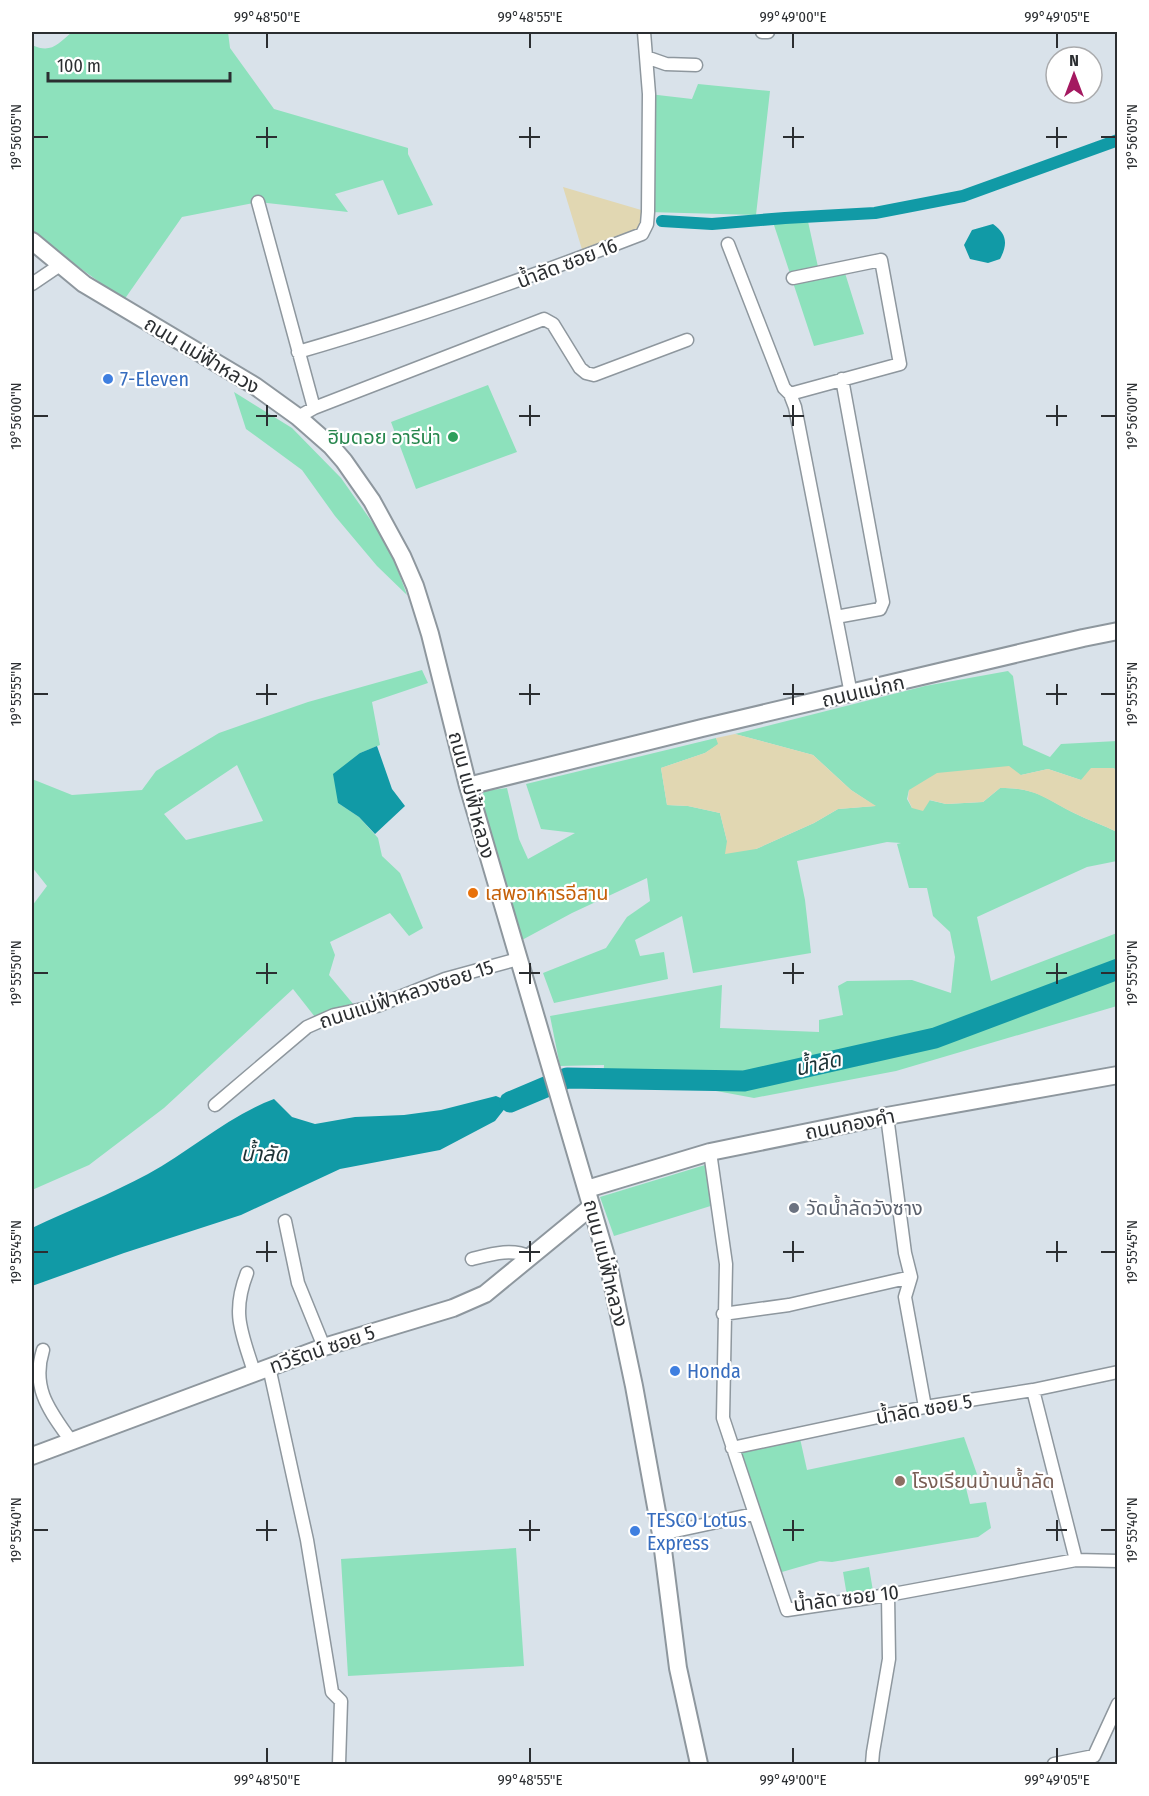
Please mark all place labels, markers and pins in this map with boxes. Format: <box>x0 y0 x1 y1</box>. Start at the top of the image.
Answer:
place label: 7-Eleven <box>120 367 189 391</box>
marker: 7-Eleven <box>101 372 115 386</box>
place label: ฮิมดอย อารีน่า <box>327 425 441 449</box>
marker: ฮิมดอย อารีน่า <box>446 430 460 444</box>
place label: เสพอาหารอีสาน <box>485 881 609 905</box>
marker: เสพอาหารอีสาน <box>466 886 480 900</box>
place label: วัดน้ำลัดวังซาง <box>806 1194 923 1220</box>
marker: วัดน้ำลัดวังซาง <box>787 1201 801 1215</box>
place label: Honda <box>687 1359 741 1383</box>
marker: Honda <box>668 1364 682 1378</box>
place label: โรงเรียนบ้านน้ำลัด <box>912 1467 1055 1493</box>
marker: โรงเรียนบ้านน้ำลัด <box>893 1474 907 1488</box>
place label: TESCO Lotus Express <box>647 1508 747 1555</box>
marker: TESCO Lotus Express <box>628 1524 642 1538</box>

